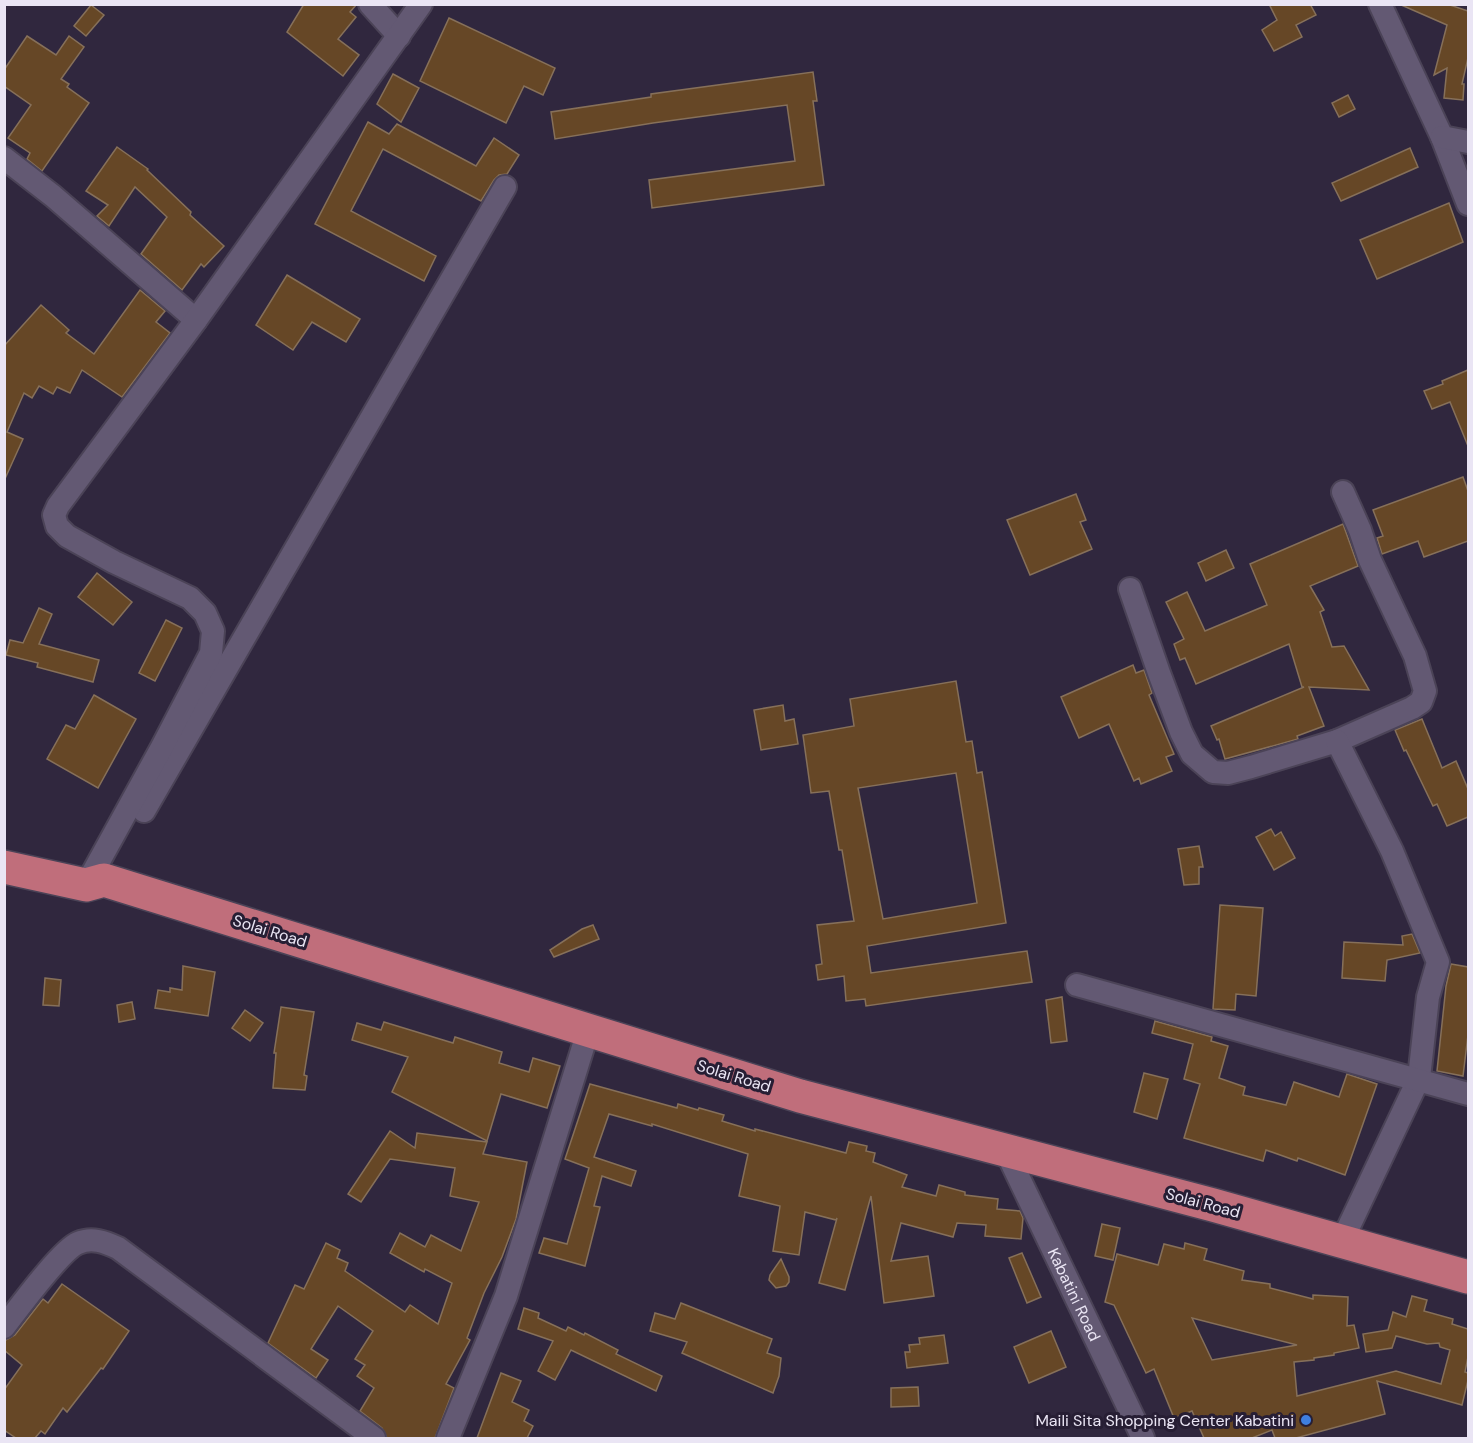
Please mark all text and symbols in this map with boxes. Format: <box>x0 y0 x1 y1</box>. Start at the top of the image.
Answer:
street label: Solai Road <box>230 910 310 952</box>
street label: Solai Road <box>694 1055 774 1097</box>
street label: Solai Road <box>1163 1183 1243 1223</box>
street label: Kabatini Road <box>1043 1244 1106 1345</box>
place label: Maili Sita Shopping Center Kabatini <box>1035 1410 1294 1431</box>
marker: Maili Sita Shopping Center Kabatini <box>1299 1413 1313 1427</box>

